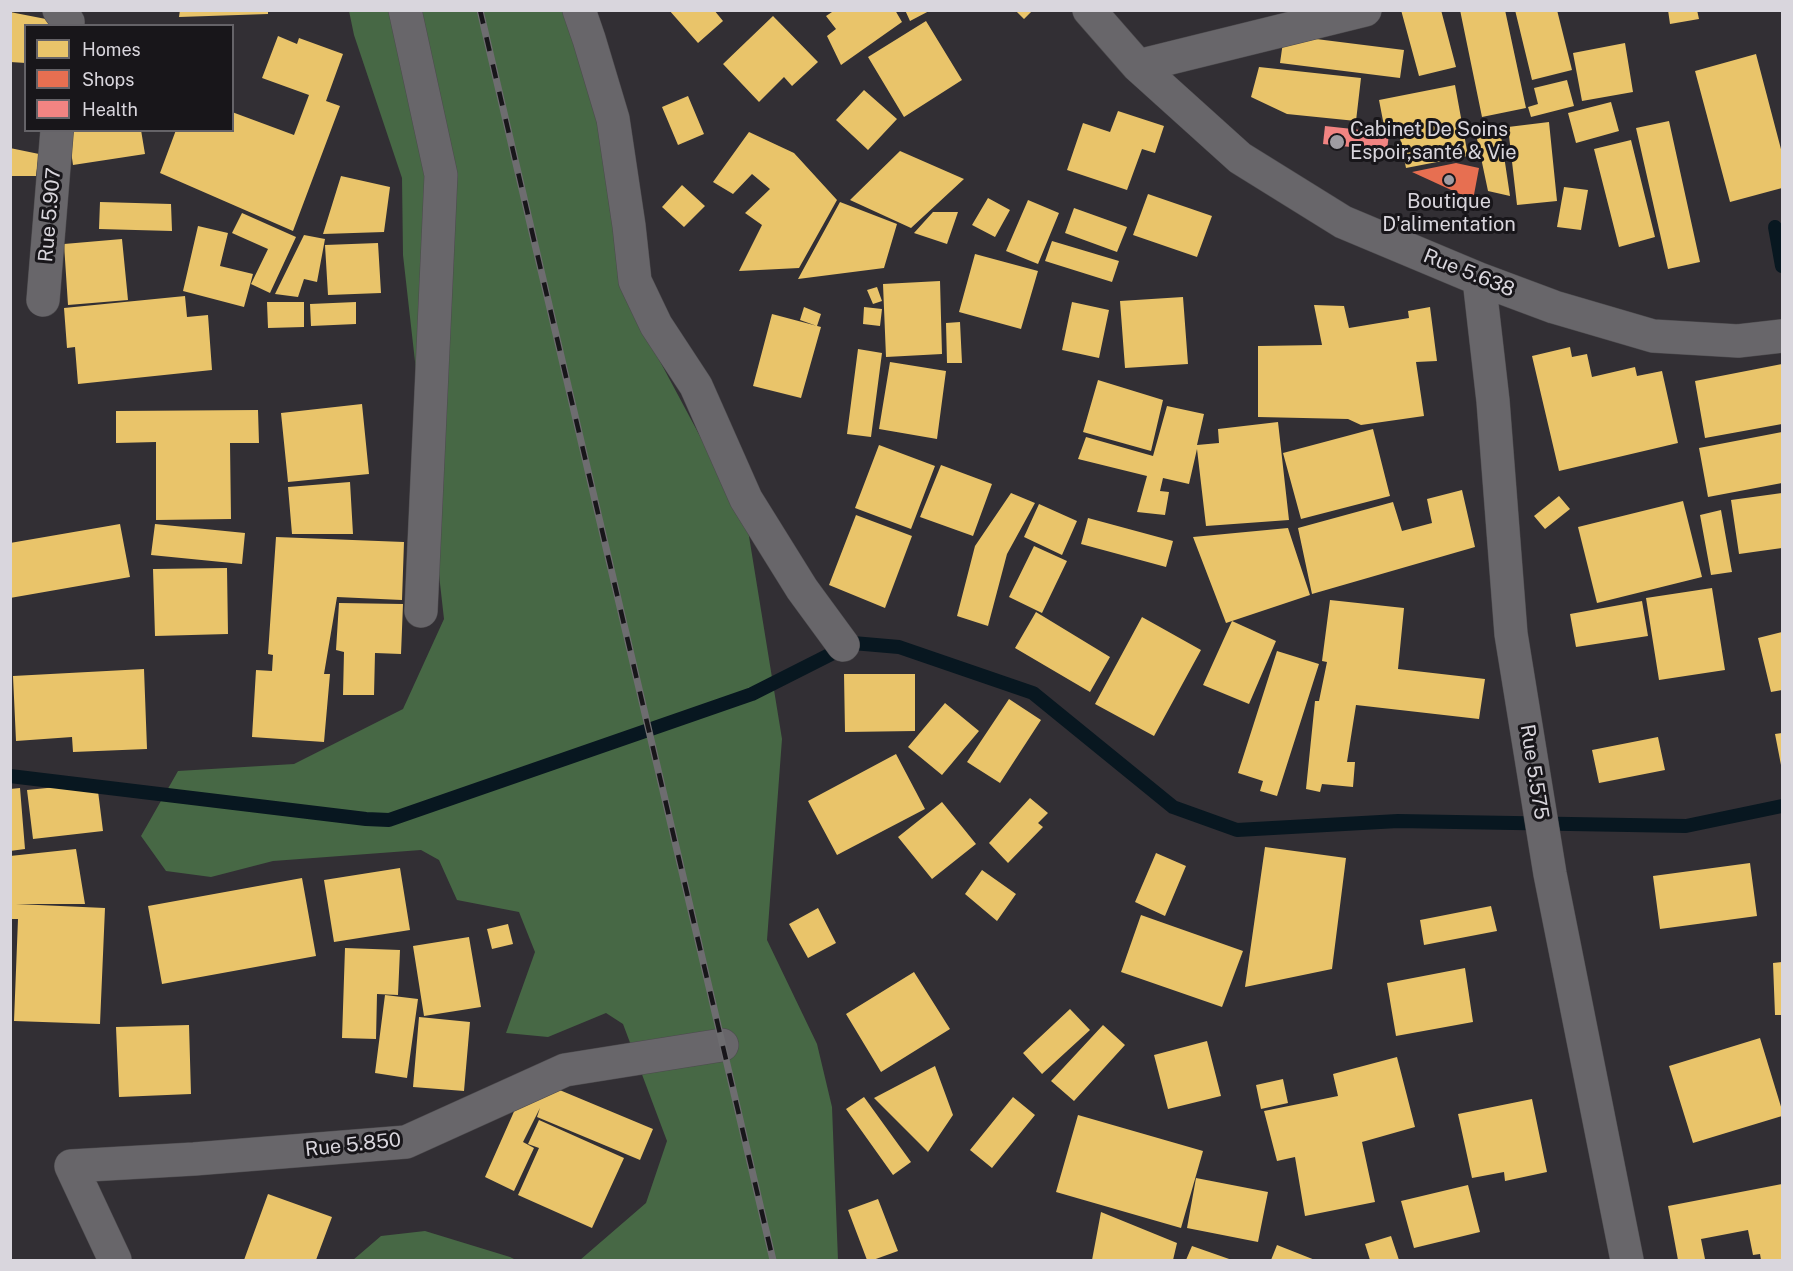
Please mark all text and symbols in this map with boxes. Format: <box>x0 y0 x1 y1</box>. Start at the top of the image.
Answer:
legend <box>24 24 234 132</box>
text: Homes <box>82 39 141 60</box>
text: Shops <box>82 69 134 90</box>
text: Health <box>82 99 138 120</box>
place label: Cabinet De Soins Espoir,santé & Vie <box>1350 118 1517 165</box>
marker: Cabinet De Soins Espoir,santé & Vie <box>1328 133 1346 151</box>
street label: Rue 5.907 <box>34 167 66 263</box>
marker: Boutique D'alimentation <box>1442 173 1456 187</box>
place label: Boutique D'alimentation <box>1382 190 1516 237</box>
street label: Rue 5.638 <box>1420 244 1518 302</box>
street label: Rue 5.575 <box>1515 723 1553 821</box>
street label: Rue 5.850 <box>304 1128 402 1162</box>

